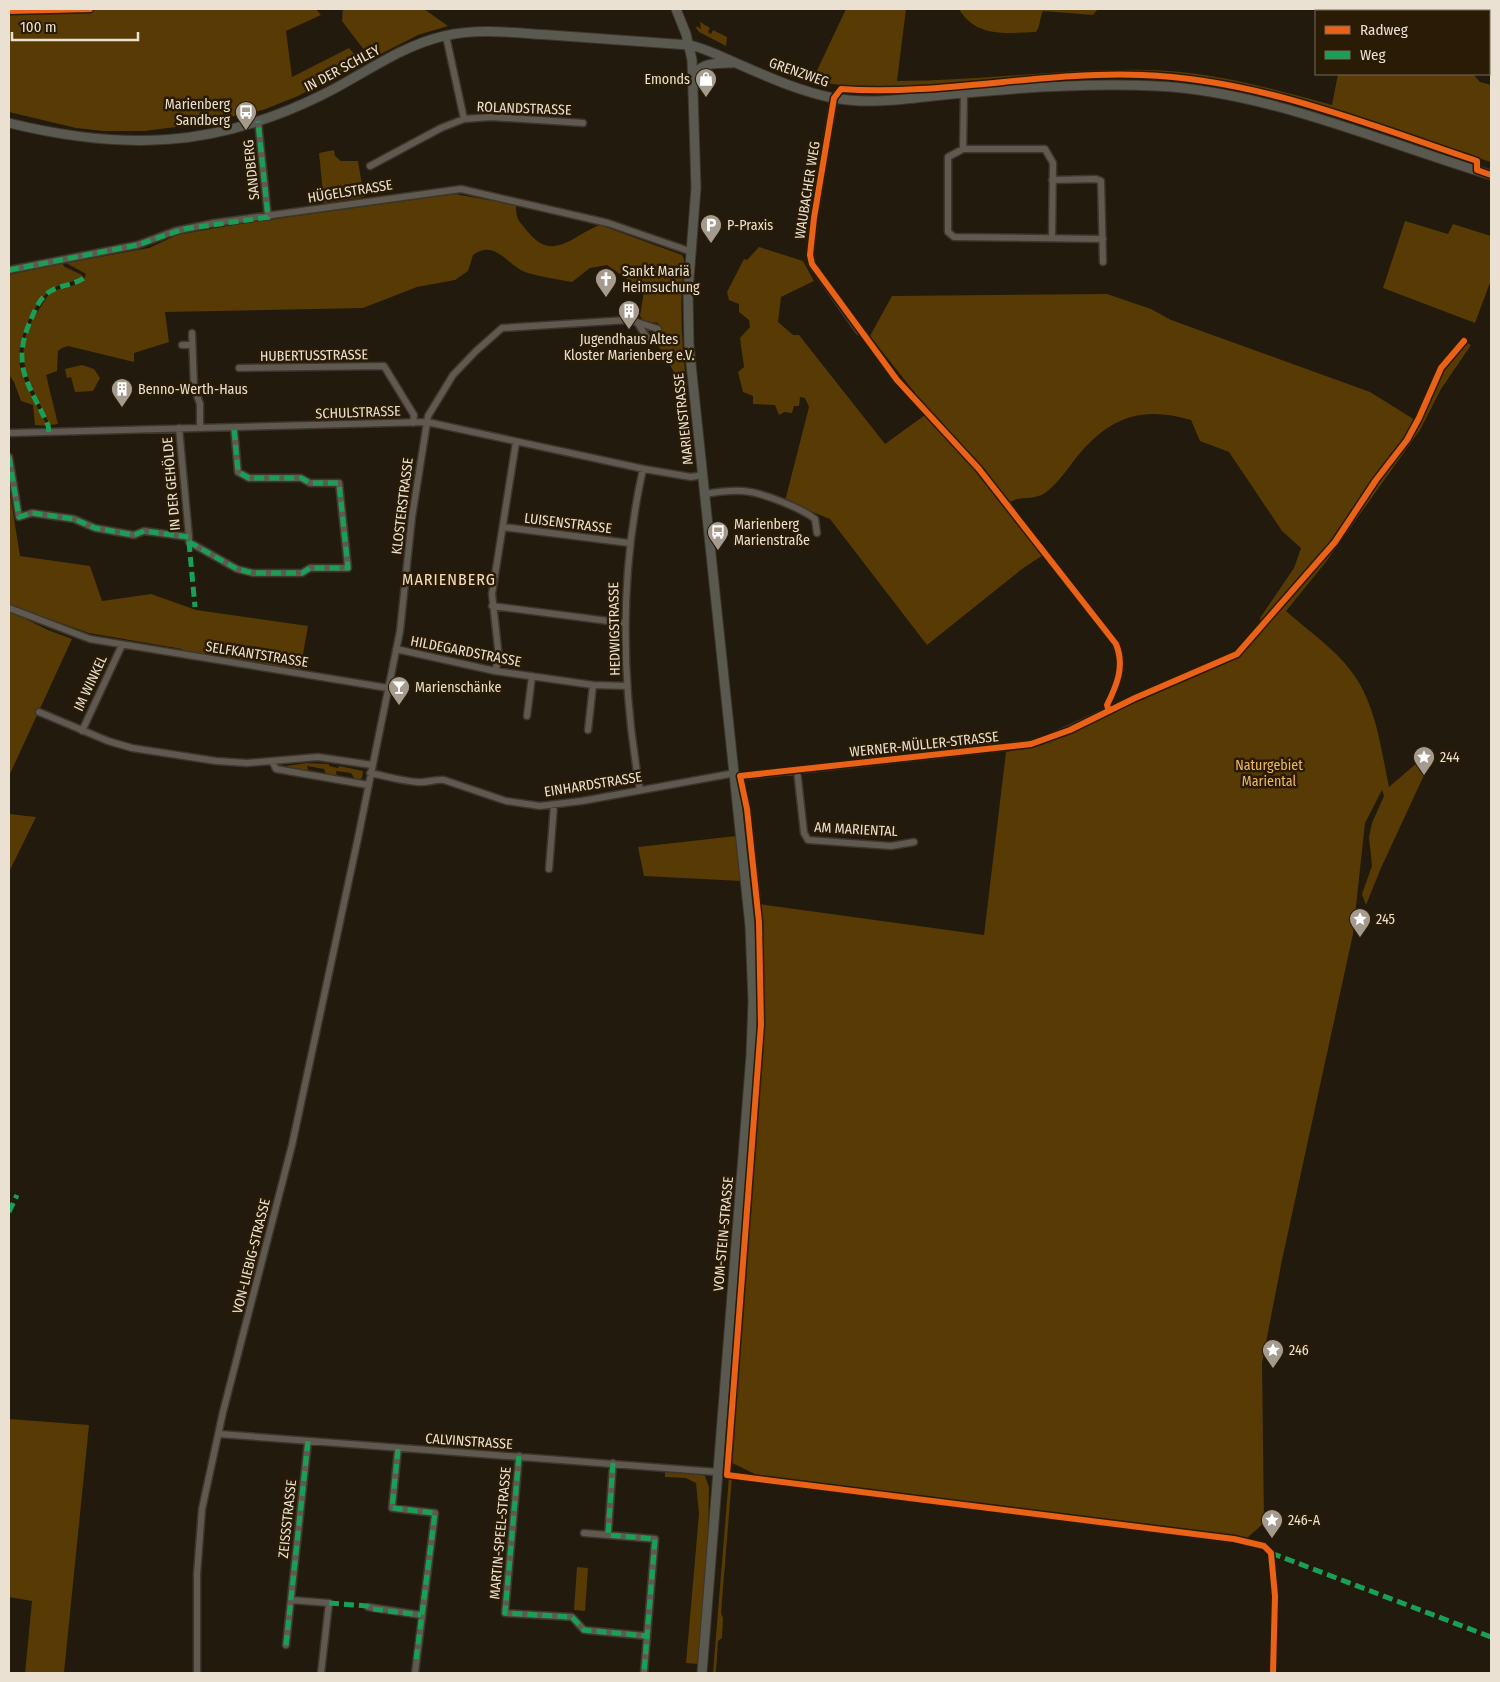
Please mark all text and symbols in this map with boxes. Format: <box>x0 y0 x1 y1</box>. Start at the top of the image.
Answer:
scale bar <box>12 10 139 42</box>
legend <box>1315 10 1490 75</box>
text: 100 m <box>20 18 57 36</box>
text: Radweg <box>1360 21 1408 39</box>
street label: IN DER SCHLEY <box>301 41 383 95</box>
text: Weg <box>1360 46 1386 64</box>
street label: GRENZWEG <box>767 54 831 91</box>
shop icon: Emonds <box>694 67 718 98</box>
place label: Emonds <box>645 71 690 88</box>
place label: Marienberg Sandberg <box>165 96 230 129</box>
street label: ROLANDSTRASSE <box>476 98 572 119</box>
bus stop icon: Marienberg Sandberg <box>234 100 258 131</box>
street label: SANDBERG <box>240 139 263 201</box>
street label: WAUBACHER WEG <box>791 140 824 240</box>
street label: HÜGELSTRASSE <box>306 175 394 207</box>
parking icon: P-Praxis <box>699 213 723 244</box>
place label: P-Praxis <box>727 217 773 234</box>
place label: Sankt Mariä Heimsuchung <box>622 263 700 296</box>
church icon: Sankt Mariä Heimsuchung <box>594 267 618 298</box>
building icon: Jugendhaus Altes Kloster Marienberg e.V. <box>617 299 641 330</box>
place label: Jugendhaus Altes Kloster Marienberg e.V. <box>564 331 694 364</box>
street label: HUBERTUSSTRASSE <box>260 346 369 365</box>
street label: MARIENSTRASSE <box>670 372 697 466</box>
building icon: Benno-Werth-Haus <box>110 377 134 408</box>
place label: Benno-Werth-Haus <box>138 381 248 398</box>
street label: SCHULSTRASSE <box>315 403 401 422</box>
street label: IN DER GEHÖLDE <box>158 436 184 532</box>
street label: KLOSTERSTRASSE <box>388 456 417 555</box>
street label: LUISENSTRASSE <box>523 510 613 537</box>
place label: Marienberg Marienstraße <box>734 516 810 549</box>
bus stop icon: Marienberg Marienstraße <box>706 520 730 551</box>
district label: MARIENBERG <box>402 570 496 589</box>
street label: HEDWIGSTRASSE <box>605 582 624 676</box>
street label: HILDEGARDSTRASSE <box>409 632 523 671</box>
street label: SELFKANTSTRASSE <box>204 638 310 671</box>
street label: IM WINKEL <box>70 653 111 714</box>
bar icon: Marienschänke <box>387 675 411 706</box>
place label: Marienschänke <box>415 679 502 696</box>
street label: WERNER-MÜLLER-STRASSE <box>849 727 1000 761</box>
place icon: 244 <box>1412 745 1436 776</box>
place label: 244 <box>1440 749 1460 766</box>
park label: Naturgebiet Mariental <box>1235 757 1303 790</box>
street label: EINHARDSTRASSE <box>543 768 644 801</box>
street label: AM MARIENTAL <box>814 819 898 840</box>
place icon: 245 <box>1348 907 1372 938</box>
place label: 245 <box>1376 911 1395 928</box>
street label: VOM-STEIN-STRASSE <box>710 1176 737 1292</box>
street label: VON-LIEBIG-STRASSE <box>229 1196 274 1316</box>
place icon: 246 <box>1261 1338 1285 1369</box>
place label: 246 <box>1289 1342 1309 1359</box>
street label: CALVINSTRASSE <box>425 1430 514 1453</box>
street label: MARTIN-SPEEL-STRASSE <box>486 1466 515 1600</box>
street label: ZEISSSTRASSE <box>275 1479 300 1559</box>
place icon: 246-A <box>1260 1508 1284 1539</box>
place label: 246-A <box>1288 1512 1321 1529</box>

